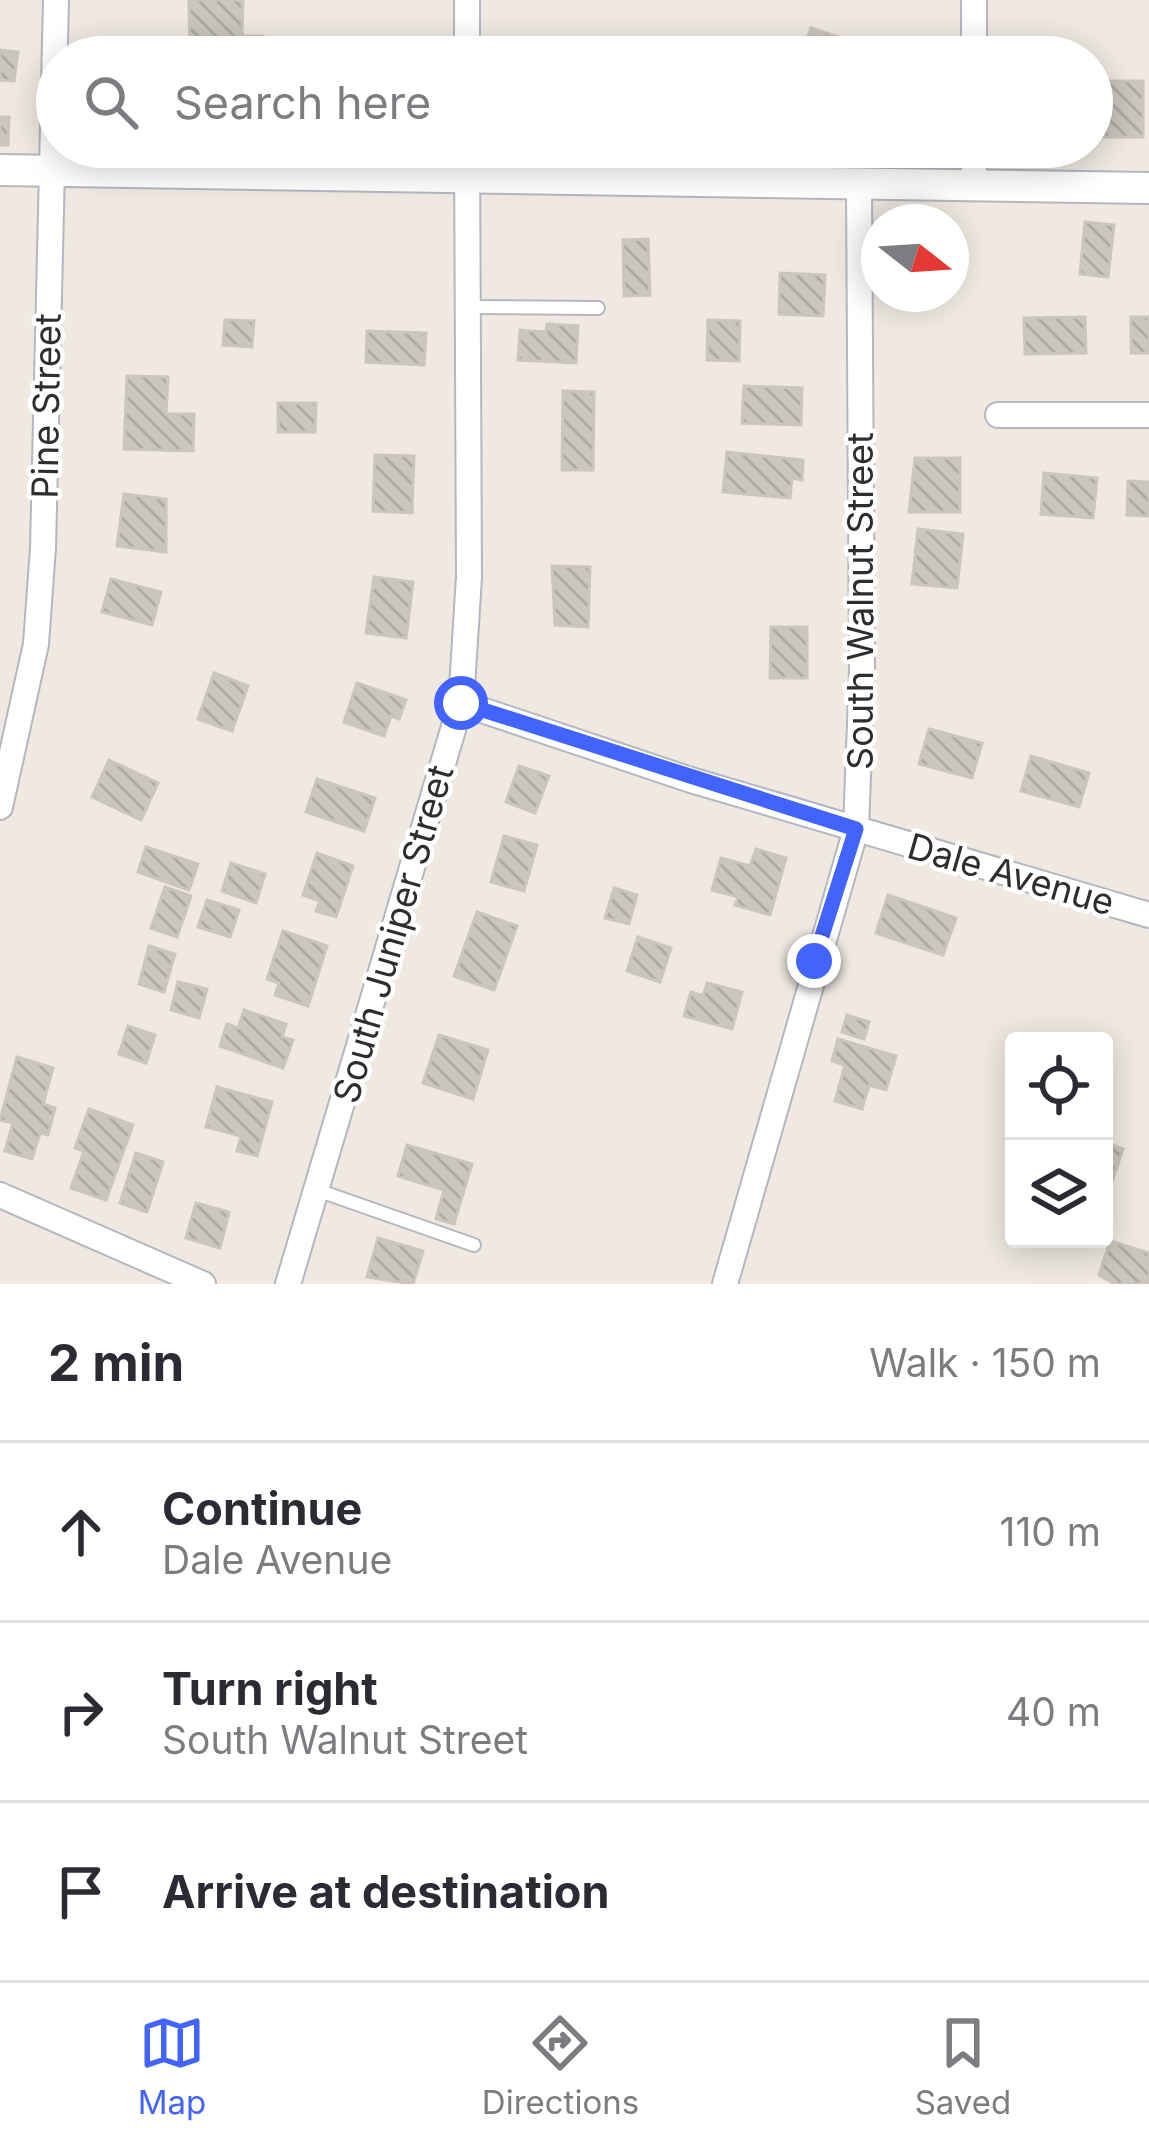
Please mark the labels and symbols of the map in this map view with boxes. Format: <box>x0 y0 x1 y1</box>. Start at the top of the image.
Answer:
north arrow <box>861 204 969 312</box>
street label: Pine Street <box>22 313 70 499</box>
street label: South Walnut Street <box>838 432 882 770</box>
route start <box>434 676 488 730</box>
street label: South Juniper Street <box>324 760 462 1108</box>
street label: Dale Avenue <box>903 824 1119 924</box>
route end <box>787 934 841 988</box>

